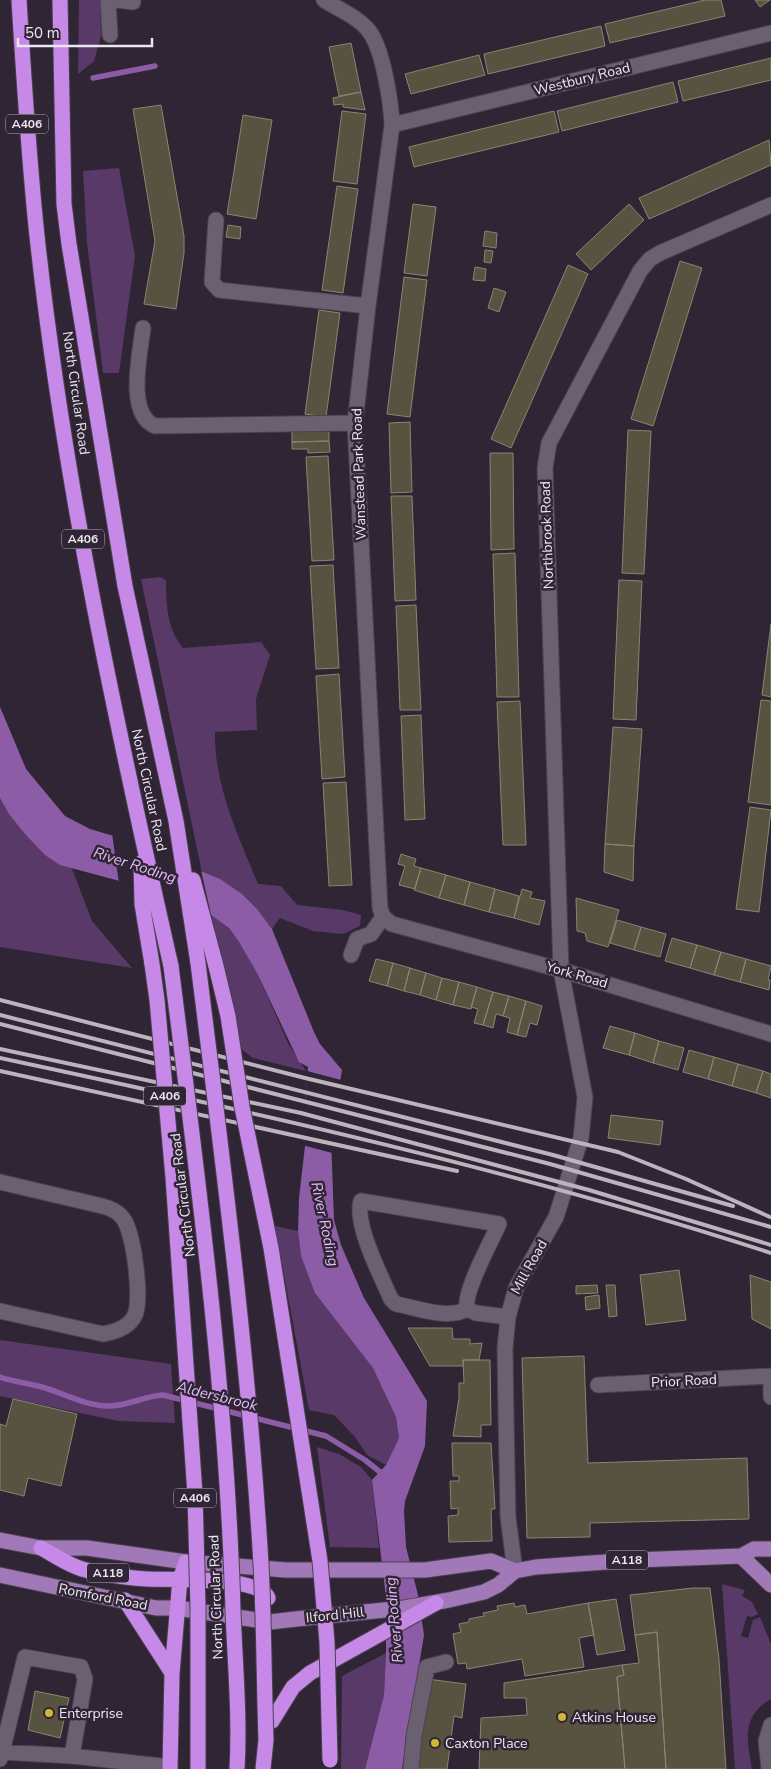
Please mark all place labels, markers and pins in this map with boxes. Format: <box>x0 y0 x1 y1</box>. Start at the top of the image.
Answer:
place label: Enterprise <box>59 1704 123 1723</box>
marker: Enterprise <box>43 1707 55 1719</box>
place label: Atkins House <box>572 1708 656 1727</box>
marker: Atkins House <box>556 1711 568 1723</box>
place label: Caxton Place <box>445 1734 527 1753</box>
marker: Caxton Place <box>429 1737 441 1749</box>

